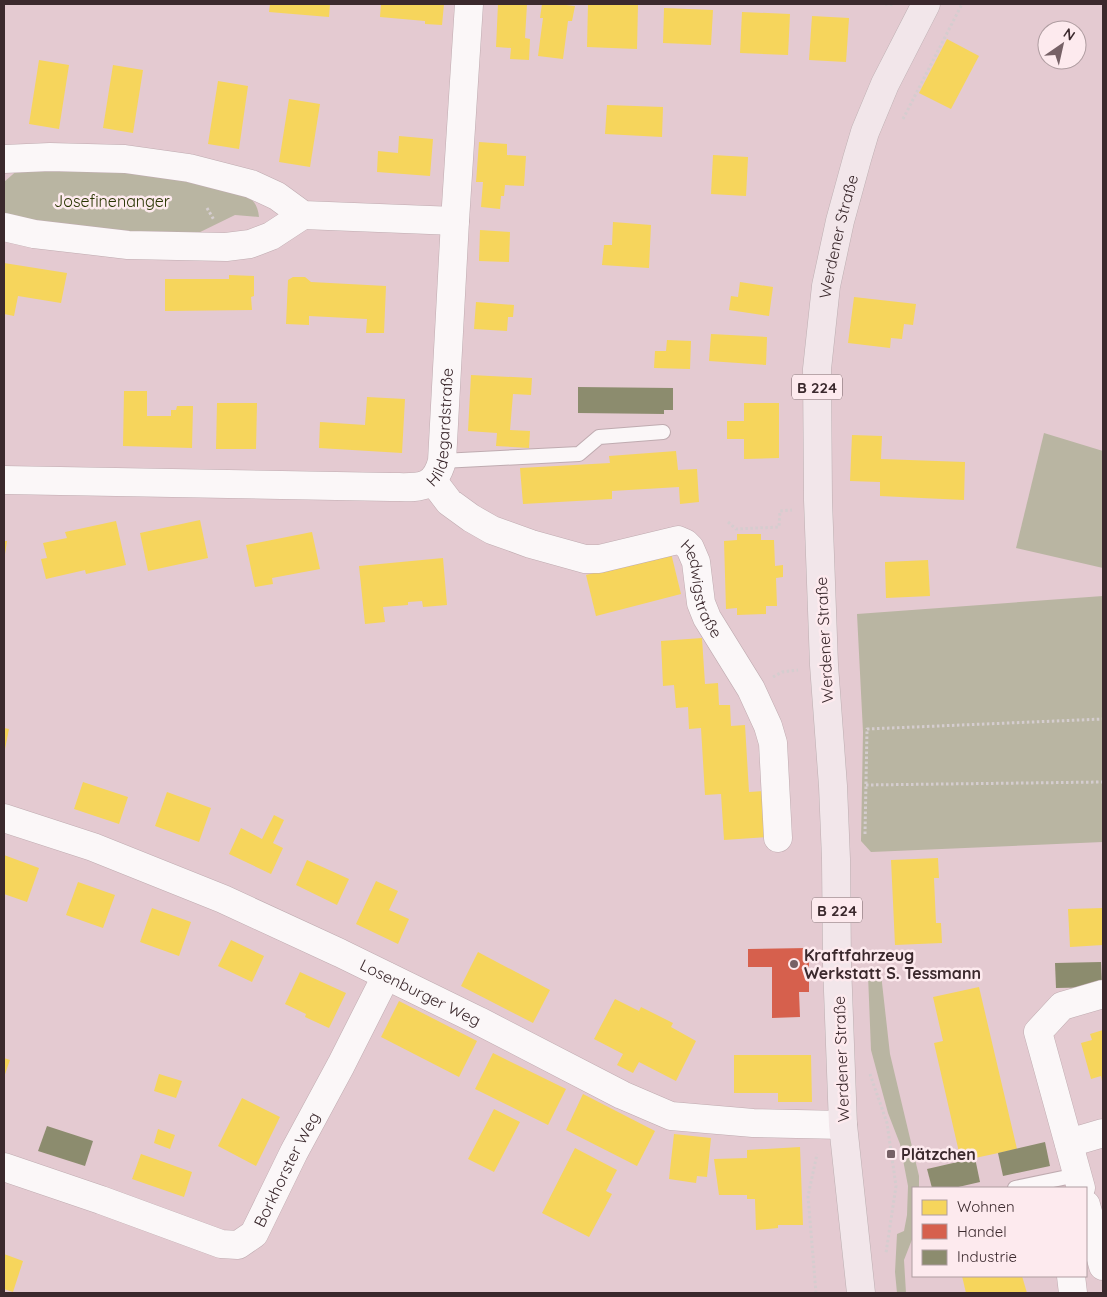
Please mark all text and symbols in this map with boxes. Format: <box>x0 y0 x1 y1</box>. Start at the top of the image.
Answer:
north arrow <box>1037 20 1087 70</box>
text: N <box>1060 24 1079 45</box>
street label: Werdener Straße <box>815 172 862 299</box>
park label: Josefinenanger <box>54 191 170 211</box>
street label: Hildegardstraße <box>422 367 457 490</box>
road number: B 224 <box>792 374 842 400</box>
street label: Hedwigstraße <box>677 535 727 642</box>
street label: Werdener Straße <box>811 576 837 704</box>
road number: B 224 <box>812 898 862 922</box>
place label: Kraftfahrzeug Werkstatt S. Tessmann <box>804 945 981 983</box>
street label: Losenburger Weg <box>357 954 484 1030</box>
marker: Kraftfahrzeug Werkstatt S. Tessmann <box>788 958 800 970</box>
street label: Werdener Straße <box>829 995 853 1123</box>
street label: Borkhorster Weg <box>249 1108 324 1230</box>
place label: Plätzchen <box>901 1144 976 1164</box>
marker: Plätzchen <box>885 1148 897 1160</box>
legend <box>912 1187 1087 1277</box>
text: Wohnen <box>957 1197 1015 1216</box>
text: Handel <box>957 1222 1007 1241</box>
text: Industrie <box>957 1247 1017 1266</box>

